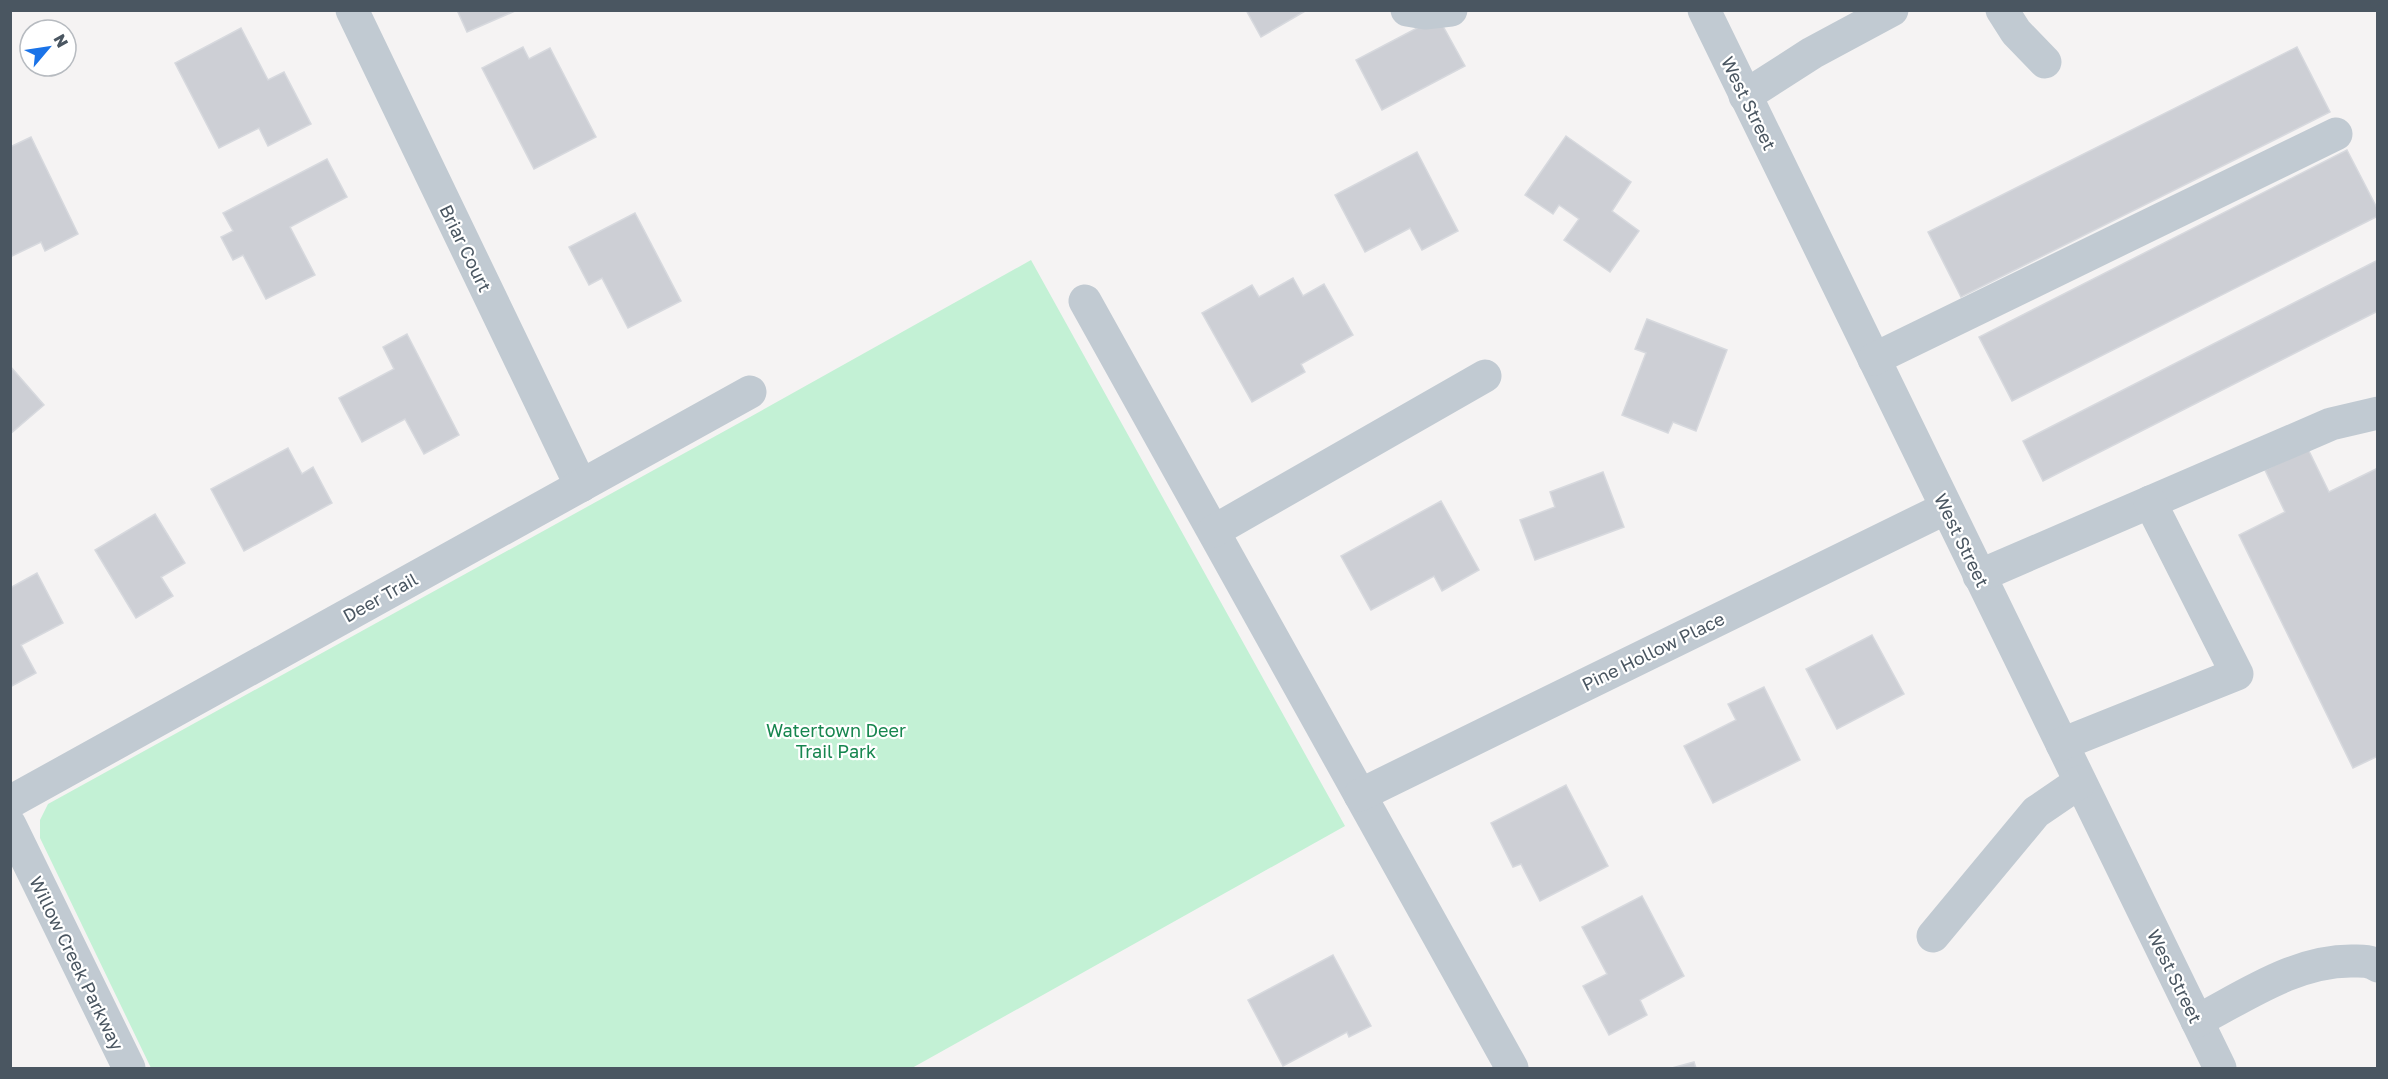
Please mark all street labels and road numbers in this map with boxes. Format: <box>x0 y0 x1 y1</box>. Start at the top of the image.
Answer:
street label: West Street <box>1717 53 1781 153</box>
street label: Briar Court <box>435 201 497 295</box>
street label: West Street <box>1930 490 1994 590</box>
street label: Deer Trail <box>339 567 421 627</box>
street label: Pine Hollow Place <box>1578 607 1728 695</box>
street label: Willow Creek Parkway <box>25 872 129 1054</box>
street label: West Street <box>2143 926 2207 1026</box>

